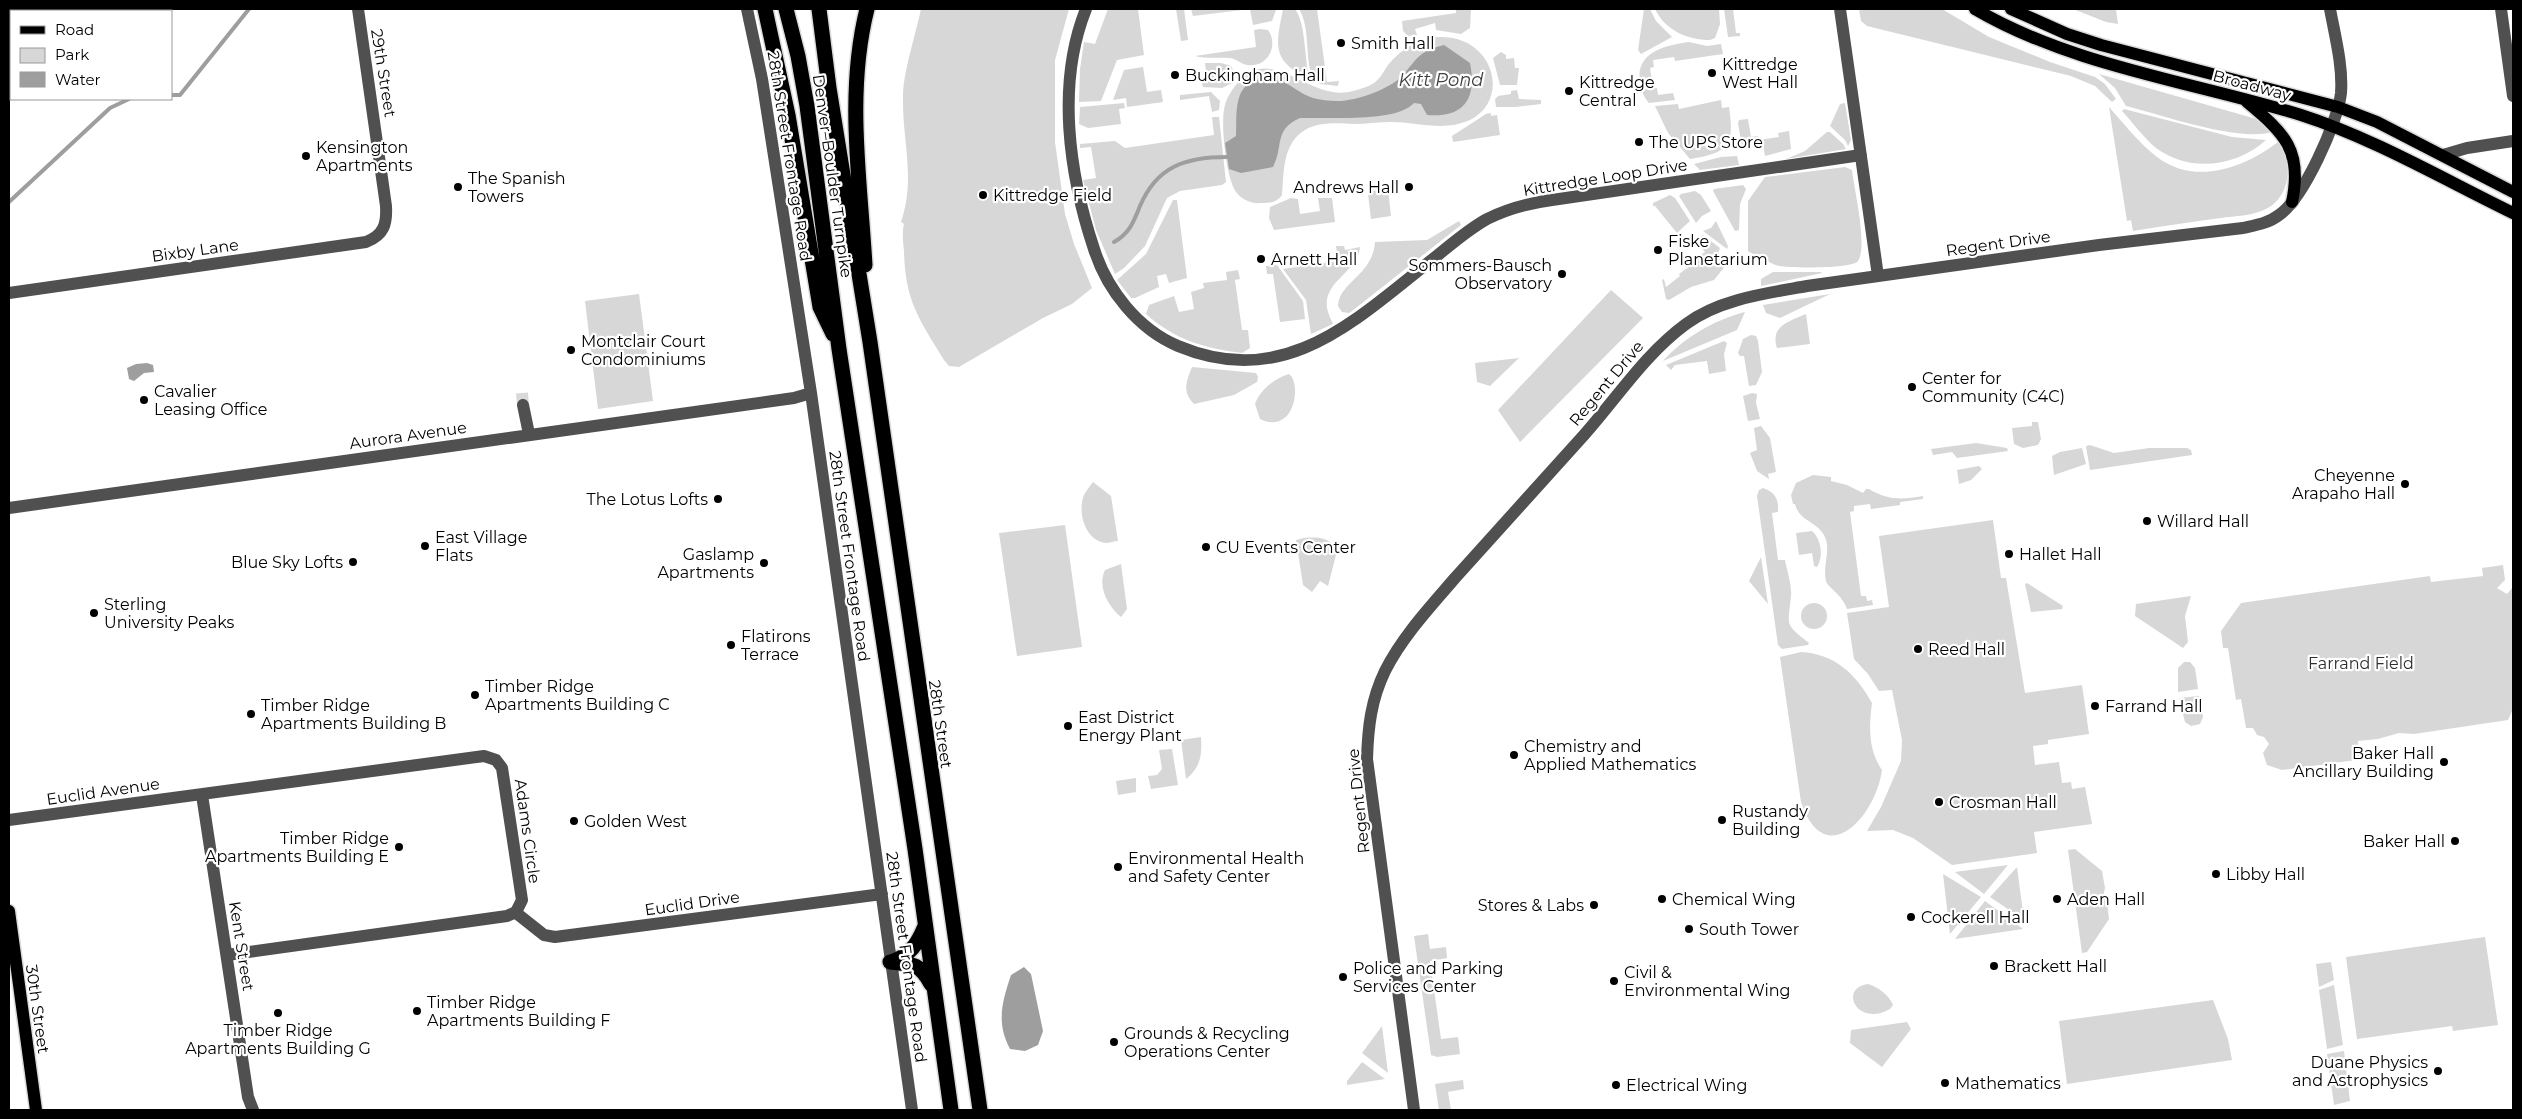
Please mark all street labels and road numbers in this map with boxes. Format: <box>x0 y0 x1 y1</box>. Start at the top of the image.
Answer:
street label: 29th Street <box>367 28 400 119</box>
street label: 28th Street Frontage Road <box>763 50 816 263</box>
street label: Broadway <box>2211 66 2293 105</box>
street label: Denver–Boulder Turnpike <box>809 73 856 279</box>
street label: Kittredge Loop Drive <box>1522 155 1689 200</box>
street label: Regent Drive <box>1945 227 2052 260</box>
street label: Bixby Lane <box>150 235 240 266</box>
street label: Regent Drive <box>1565 337 1647 430</box>
street label: Aurora Avenue <box>348 418 468 453</box>
street label: 28th Street Frontage Road <box>825 449 874 663</box>
street label: 28th Street <box>925 679 956 770</box>
street label: Regent Drive <box>1344 748 1373 854</box>
street label: Euclid Avenue <box>45 774 161 809</box>
street label: Adams Circle <box>511 778 544 885</box>
street label: 28th Street Frontage Road <box>882 850 931 1064</box>
street label: Euclid Drive <box>643 887 741 920</box>
street label: Kent Street <box>225 900 258 993</box>
street label: 30th Street <box>22 963 53 1055</box>

